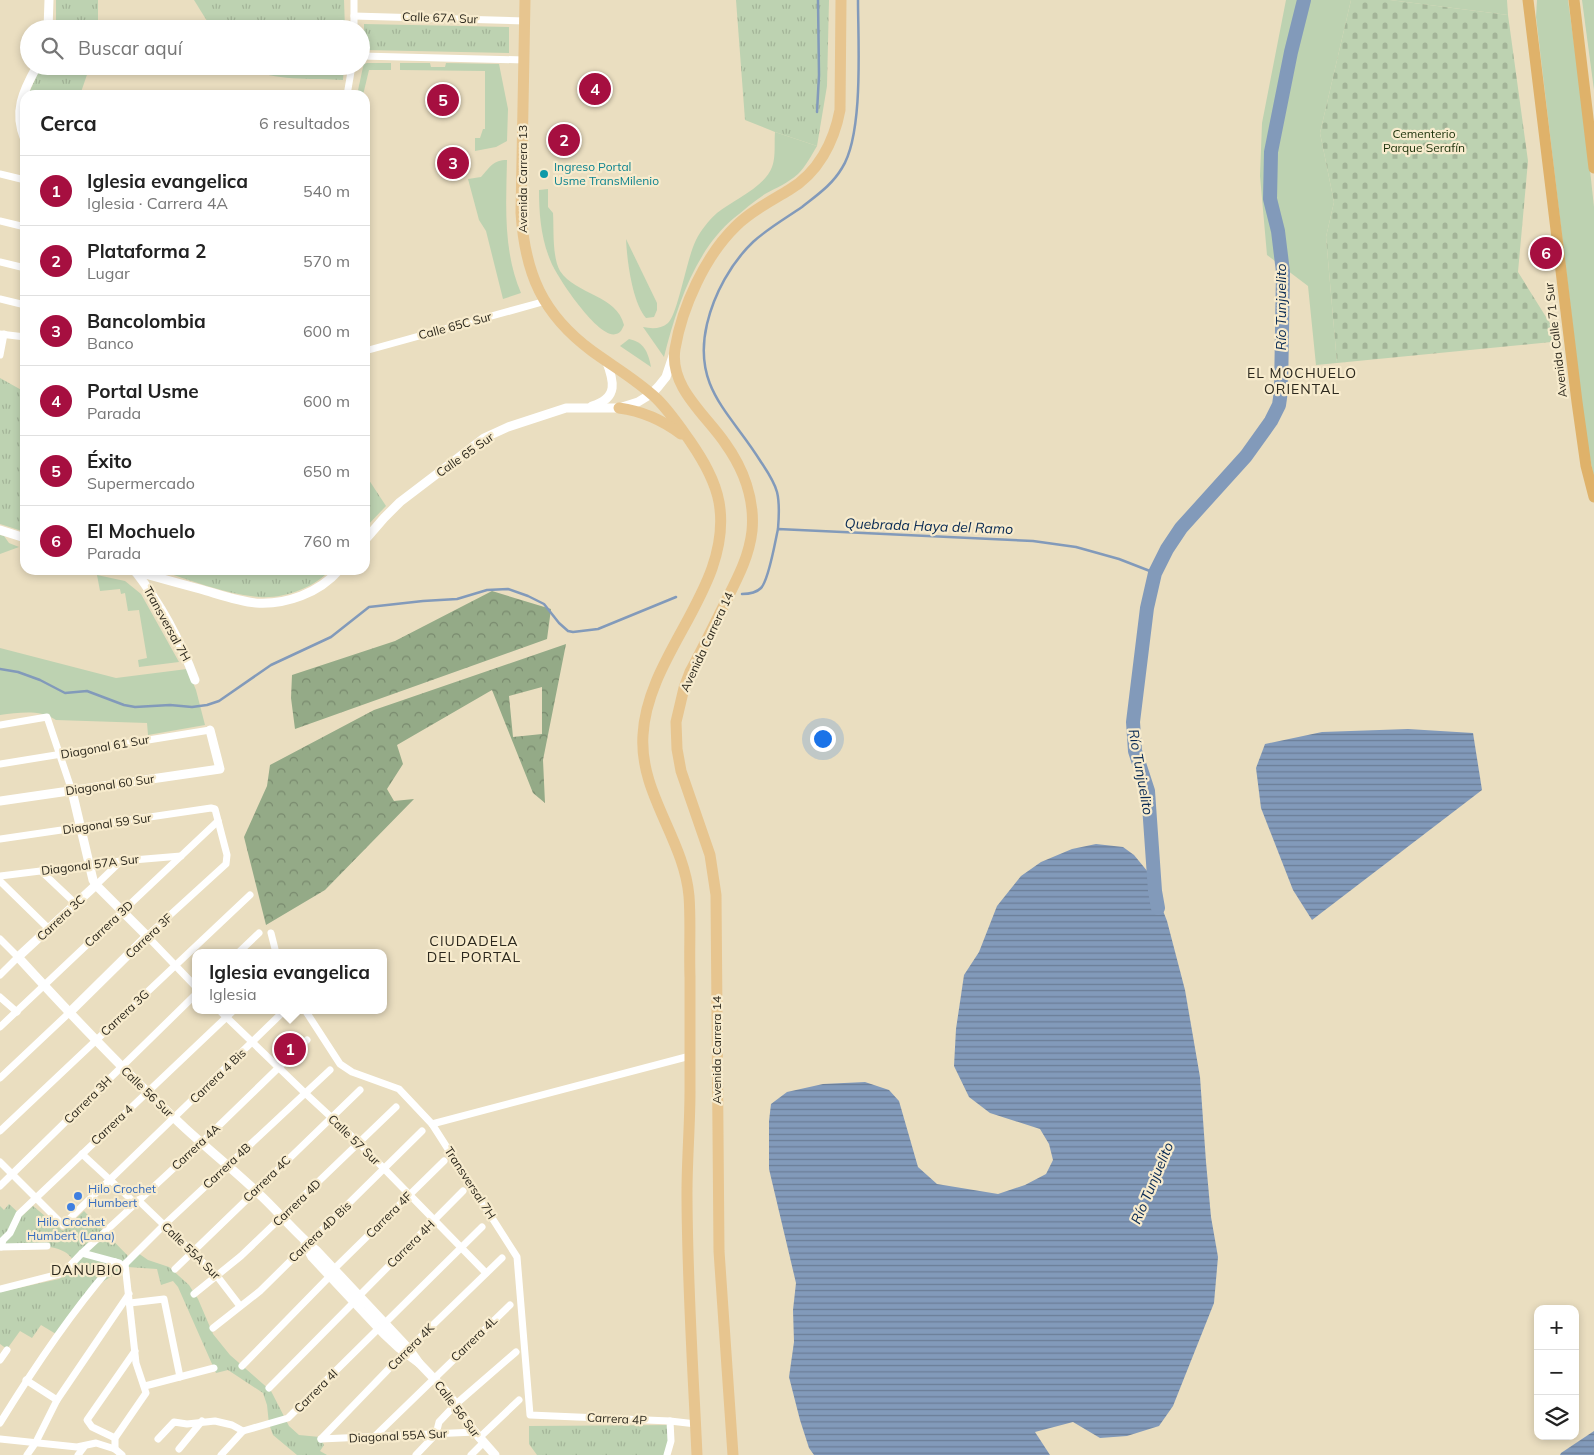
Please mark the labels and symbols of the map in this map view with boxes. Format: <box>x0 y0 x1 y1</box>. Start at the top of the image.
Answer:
street label: Calle 67A Sur <box>402 9 479 26</box>
pin: 4 <box>579 70 611 108</box>
pin: 5 <box>427 81 459 119</box>
pin: 2 <box>548 121 580 159</box>
street label: Avenida Carrera 13 <box>515 125 530 233</box>
park label: Cementerio Parque Serafín <box>1383 126 1465 155</box>
pin: 3 <box>437 144 469 182</box>
place label: Ingreso Portal Usme TransMilenio <box>554 159 659 188</box>
marker: Ingreso Portal Usme TransMilenio <box>538 168 550 180</box>
pin: 6 <box>1530 234 1562 272</box>
water label: Río Tunjuelito <box>1272 264 1290 350</box>
street label: Avenida Calle 71 Sur <box>1541 281 1570 398</box>
street label: Calle 65C Sur <box>417 308 494 342</box>
district label: EL MOCHUELO ORIENTAL <box>1247 364 1357 398</box>
street label: Calle 65 Sur <box>433 429 497 480</box>
water label: Quebrada Haya del Ramo <box>844 514 1014 538</box>
street label: Transversal 7H <box>141 584 194 664</box>
street label: Avenida Carrera 14 <box>677 590 736 694</box>
your location <box>810 726 836 752</box>
water label: Río Tunjuelito <box>1125 728 1157 816</box>
street label: Diagonal 61 Sur <box>59 731 151 762</box>
street label: Diagonal 60 Sur <box>65 771 156 798</box>
street label: Diagonal 59 Sur <box>62 810 153 837</box>
street label: Diagonal 57A Sur <box>40 851 140 878</box>
street label: Carrera 3C <box>33 892 88 944</box>
street label: Carrera 3D <box>81 897 136 950</box>
street label: Carrera 3F <box>122 910 176 961</box>
district label: CIUDADELA DEL PORTAL <box>427 932 521 966</box>
street label: Carrera 3G <box>97 986 152 1039</box>
street label: Avenida Carrera 14 <box>709 996 724 1104</box>
pin: 1 <box>274 1030 306 1068</box>
street label: Carrera 4 Bis <box>186 1045 249 1106</box>
street label: Calle 56 Sur <box>118 1063 177 1121</box>
street label: Carrera 3H <box>61 1073 115 1127</box>
street label: Carrera 4 <box>87 1101 136 1148</box>
street label: Calle 57 Sur <box>325 1111 384 1169</box>
street label: Carrera 4A <box>168 1120 223 1173</box>
water label: Río Tunjuelito <box>1127 1139 1177 1227</box>
street label: Carrera 4B <box>199 1140 254 1192</box>
street label: Transversal 7H <box>441 1144 499 1222</box>
street label: Carrera 4C <box>240 1152 294 1205</box>
street label: Carrera 4D <box>269 1176 324 1229</box>
place label: Hilo Crochet Humbert <box>88 1181 156 1210</box>
street label: Carrera 4F <box>363 1188 415 1241</box>
marker: Hilo Crochet Humbert <box>72 1190 84 1202</box>
street label: Carrera 4D Bis <box>285 1198 354 1265</box>
marker: Hilo Crochet Humbert (Lana) <box>65 1201 77 1213</box>
place label: Hilo Crochet Humbert (Lana) <box>27 1214 115 1243</box>
street label: Carrera 4H <box>384 1217 438 1271</box>
street label: Calle 55A Sur <box>159 1219 224 1283</box>
district label: DANUBIO <box>51 1261 123 1279</box>
street label: Carrera 4L <box>447 1313 500 1364</box>
street label: Carrera 4K <box>384 1320 437 1373</box>
street label: Carrera 4I <box>291 1366 341 1416</box>
street label: Calle 56 Sur <box>431 1377 484 1440</box>
street label: Carrera 4P <box>587 1409 648 1428</box>
street label: Diagonal 55A Sur <box>348 1425 448 1446</box>

